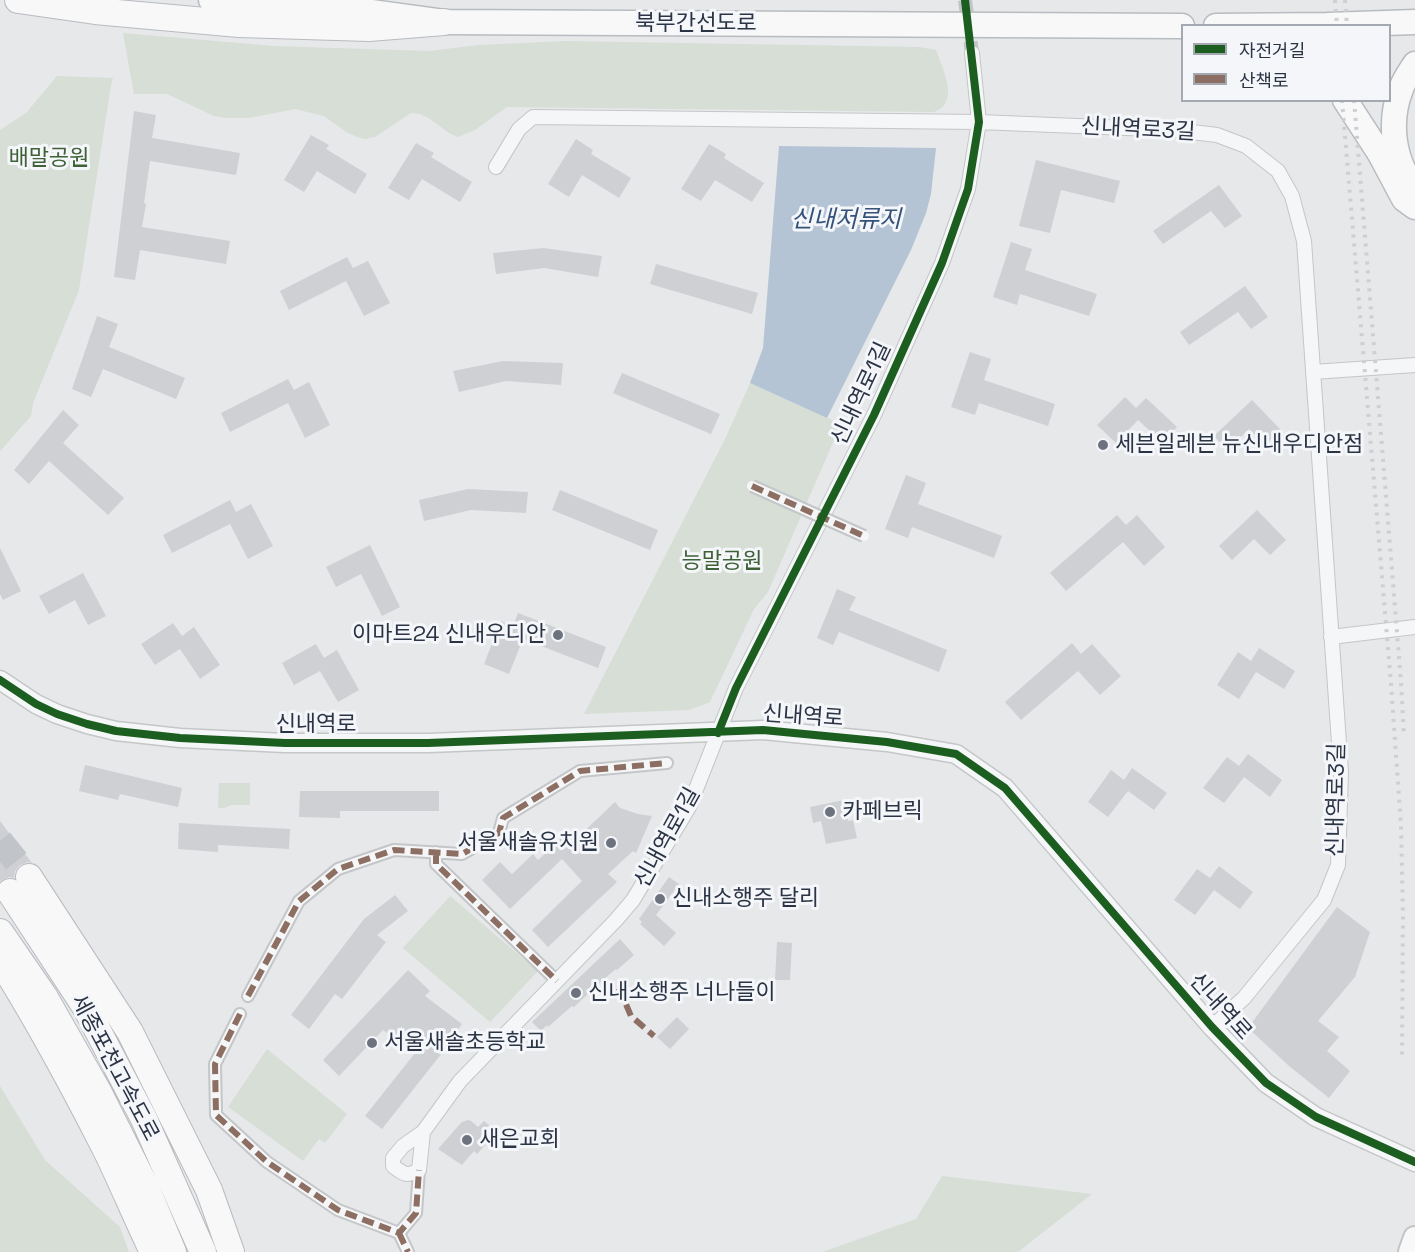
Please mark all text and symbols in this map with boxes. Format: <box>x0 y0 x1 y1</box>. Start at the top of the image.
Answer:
street label: 북부간선도로 <box>635 11 757 37</box>
legend <box>1181 24 1391 102</box>
text: 자전거길 <box>1239 39 1305 62</box>
text: 산책로 <box>1239 69 1289 92</box>
street label: 신내역로3길 <box>1080 114 1196 146</box>
park label: 배말공원 <box>9 146 89 172</box>
water label: 신내저류지 <box>791 206 901 234</box>
street label: 신내역로1길 <box>827 338 897 450</box>
place label: 세븐일레븐 뉴신내우디안점 <box>1115 432 1364 458</box>
marker: 세븐일레븐 뉴신내우디안점 <box>1096 438 1110 452</box>
park label: 능말공원 <box>682 549 762 575</box>
place label: 이마트24 신내우디안 <box>352 622 546 648</box>
marker: 이마트24 신내우디안 <box>551 628 565 642</box>
street label: 신내역로 <box>762 701 844 733</box>
street label: 신내역로 <box>276 712 356 738</box>
street label: 신내역로3길 <box>1323 743 1351 857</box>
street label: 신내역로1길 <box>630 783 706 893</box>
place label: 카페브릭 <box>842 799 923 825</box>
marker: 카페브릭 <box>823 805 837 819</box>
place label: 서울새솔유치원 <box>457 830 599 856</box>
marker: 서울새솔유치원 <box>604 836 618 850</box>
place label: 신내소행주 달리 <box>672 886 819 912</box>
marker: 신내소행주 달리 <box>653 892 667 906</box>
street label: 신내역로 <box>1183 968 1257 1046</box>
place label: 신내소행주 너나들이 <box>588 980 776 1006</box>
marker: 신내소행주 너나들이 <box>569 986 583 1000</box>
street label: 세종포천고속도로 <box>64 990 164 1146</box>
place label: 서울새솔초등학교 <box>384 1030 546 1056</box>
marker: 서울새솔초등학교 <box>365 1036 379 1050</box>
place label: 새은교회 <box>479 1127 560 1153</box>
marker: 새은교회 <box>460 1133 474 1147</box>

